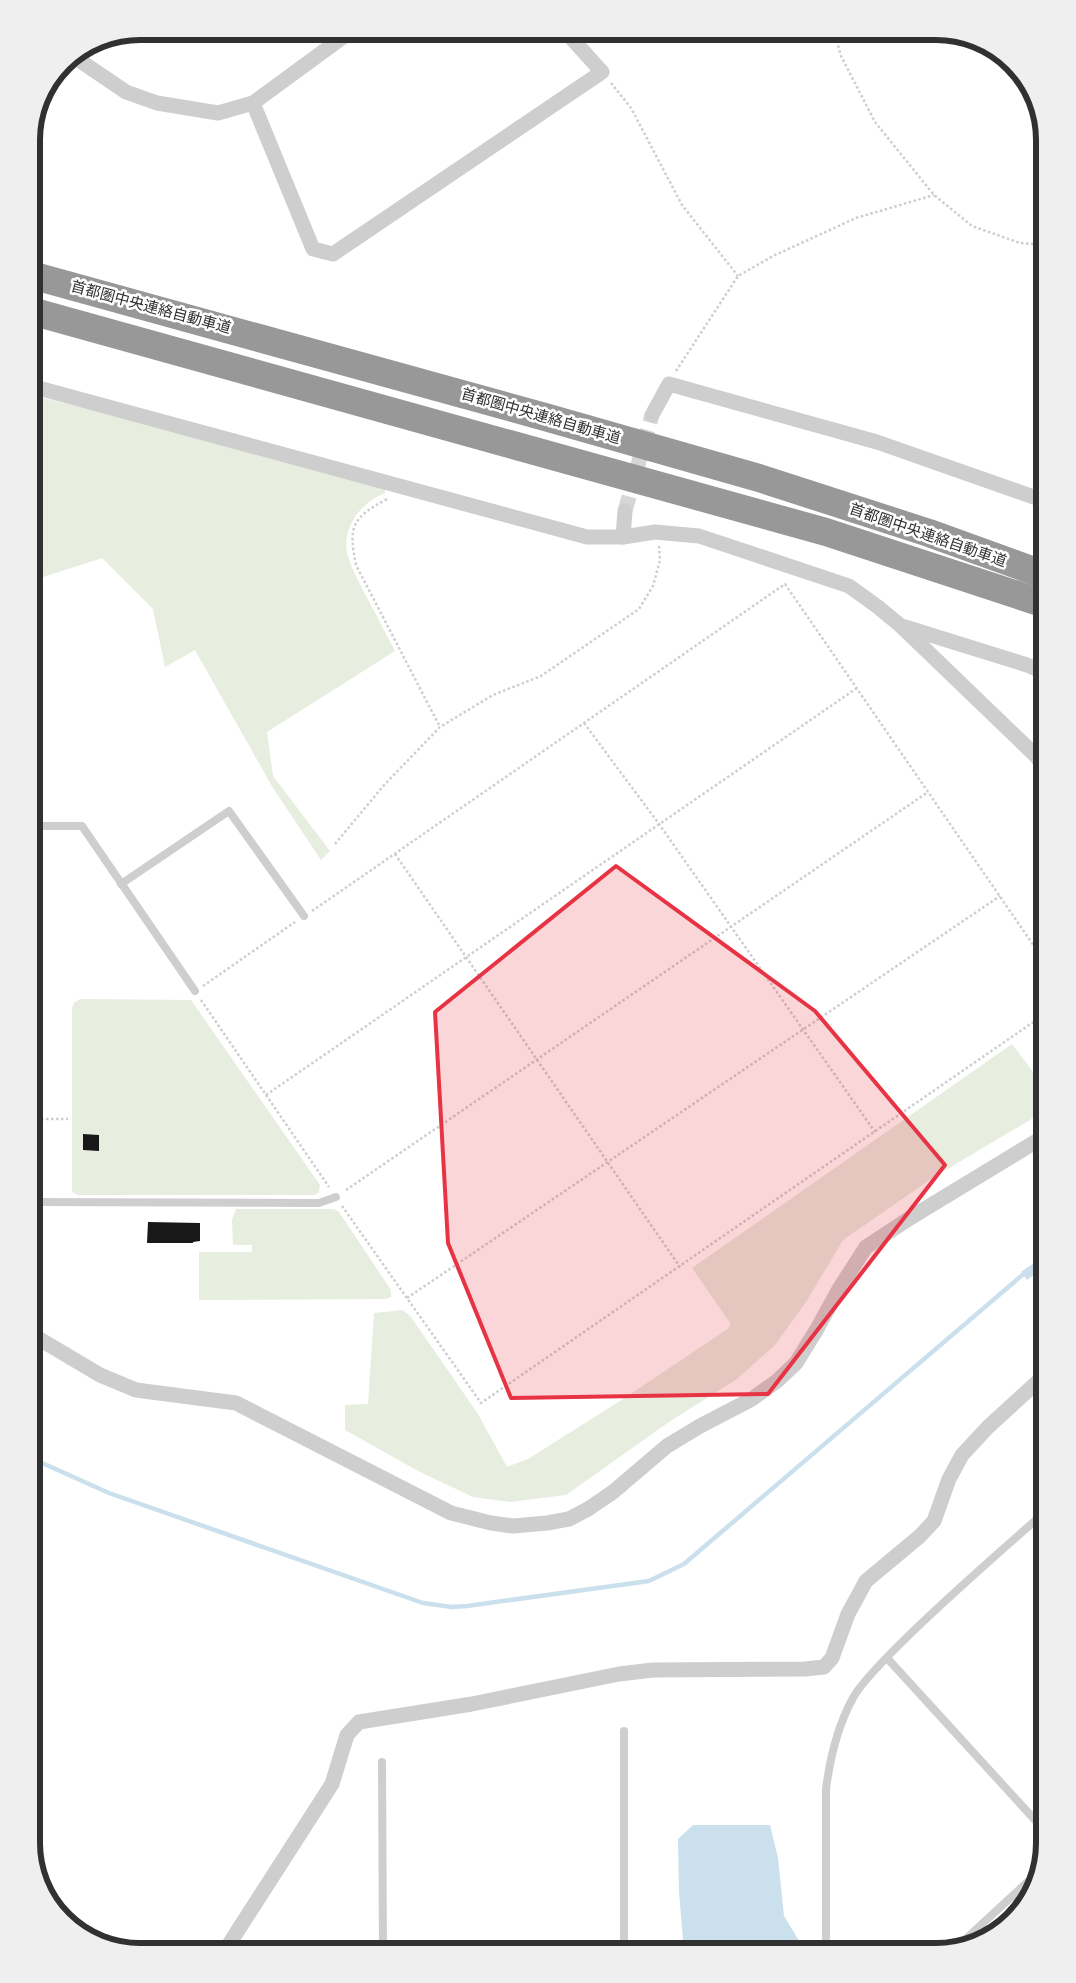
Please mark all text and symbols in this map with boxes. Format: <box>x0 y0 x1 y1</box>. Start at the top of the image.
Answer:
street label: 首都圏中央連絡自動車道 <box>69 277 233 337</box>
street label: 首都圏中央連絡自動車道 <box>459 385 623 447</box>
street label: 首都圏中央連絡自動車道 <box>847 500 1009 570</box>

